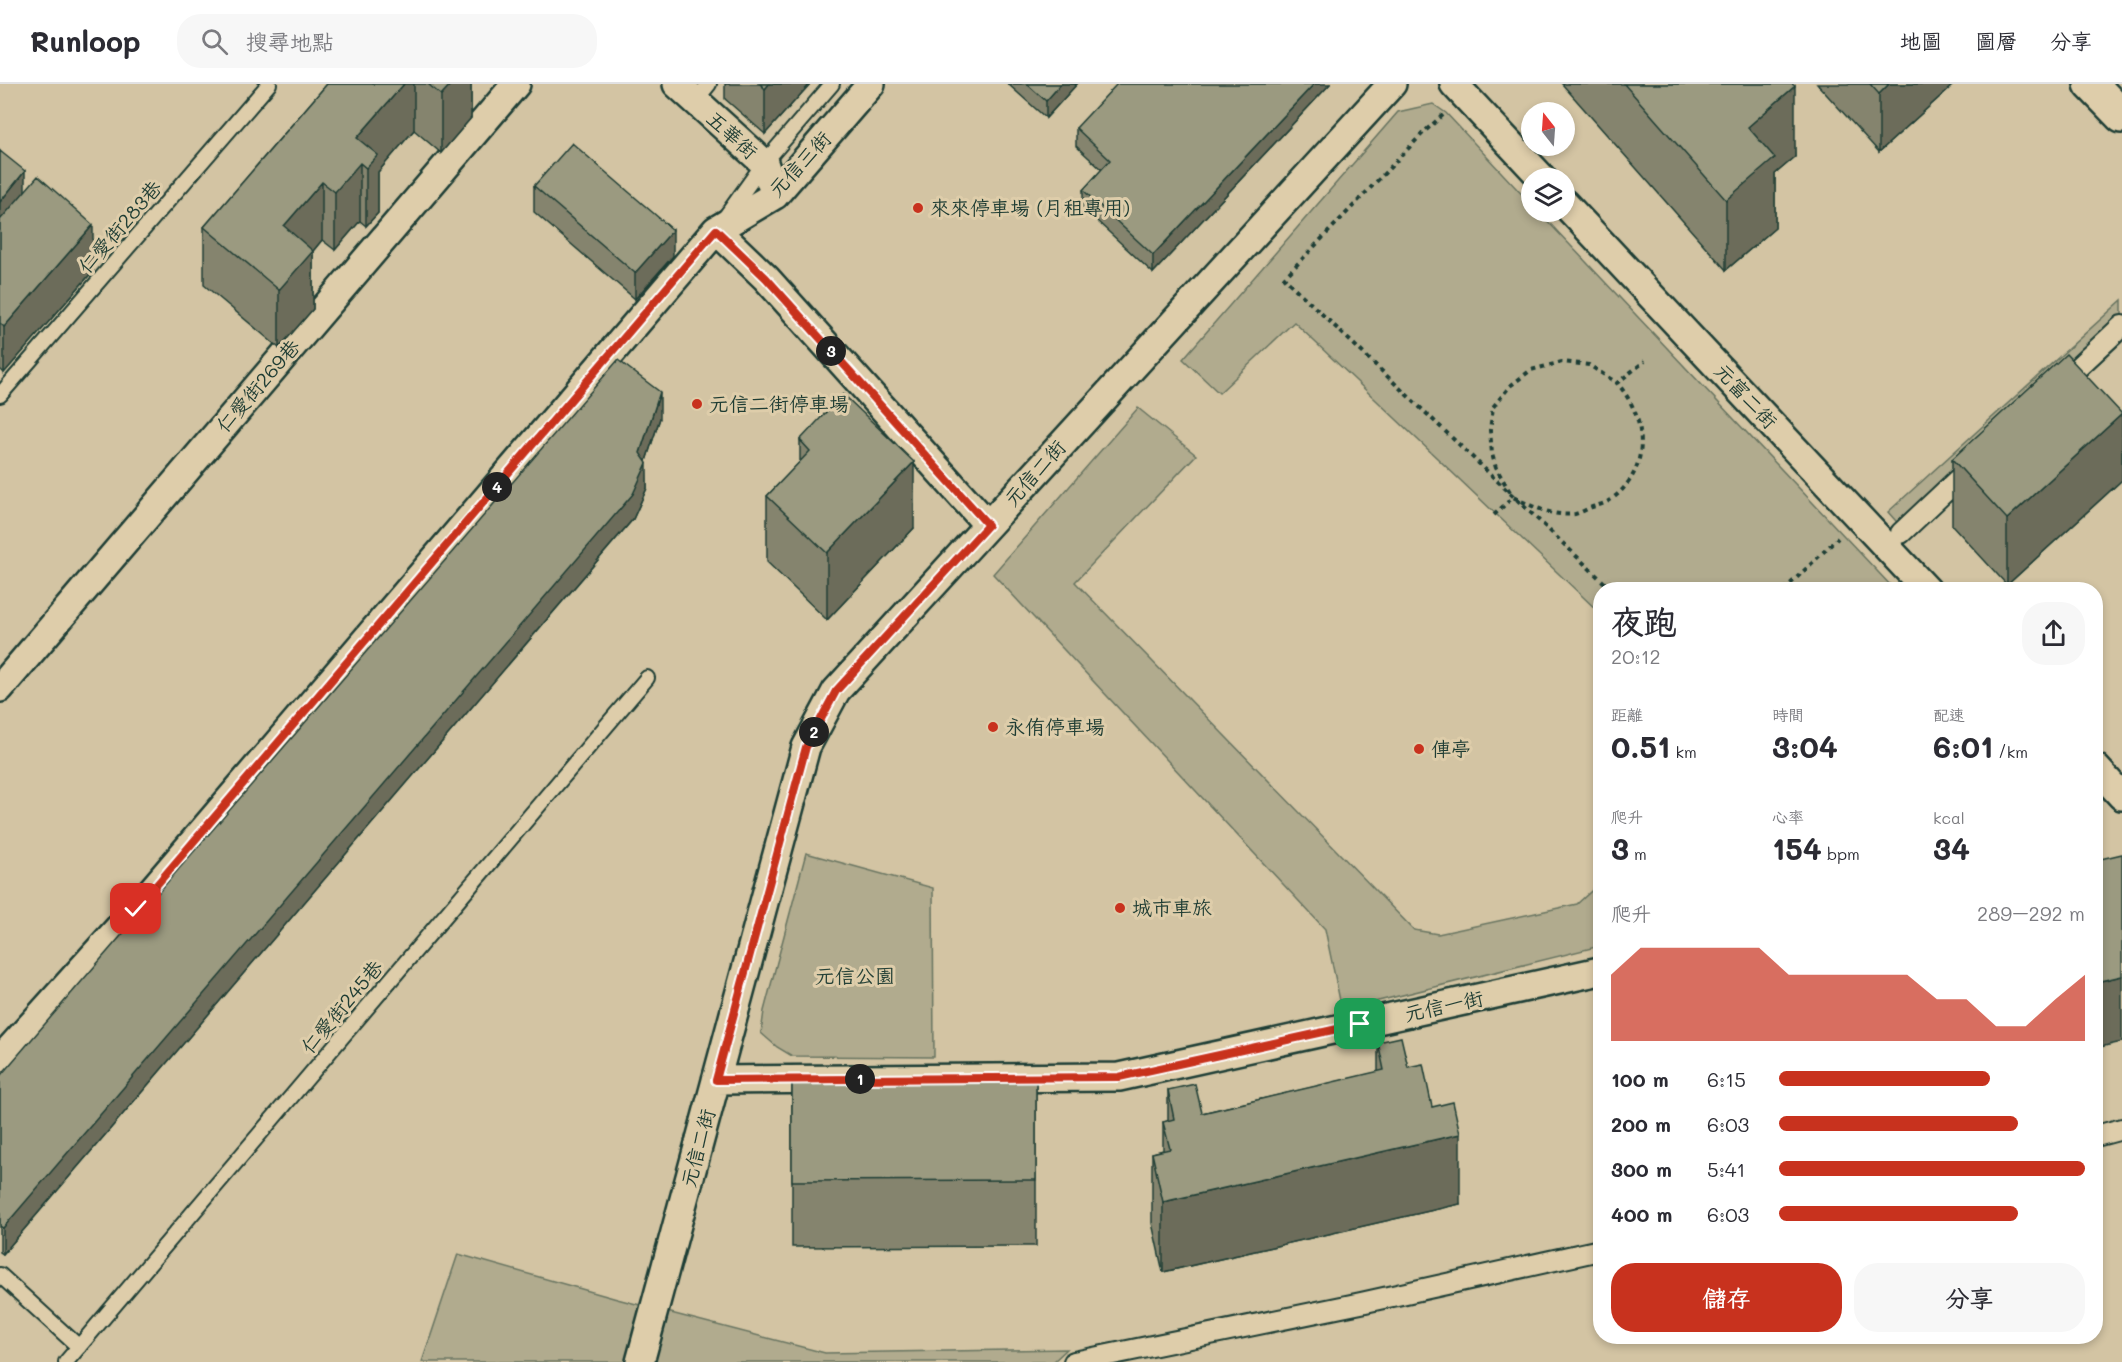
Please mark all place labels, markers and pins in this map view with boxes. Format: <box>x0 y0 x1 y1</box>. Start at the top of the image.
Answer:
place label: 來來停車場 (月租專用) <box>930 194 1130 220</box>
marker: 來來停車場 (月租專用) <box>911 201 925 215</box>
pin: 3 <box>816 336 846 366</box>
place label: 元信二街停車場 <box>709 390 849 416</box>
marker: 元信二街停車場 <box>690 397 704 411</box>
pin: 4 <box>482 472 512 502</box>
place label: 永侑停車場 <box>1005 713 1105 739</box>
pin: 2 <box>799 717 829 747</box>
marker: 永侑停車場 <box>986 720 1000 734</box>
place label: 俥亭 <box>1431 735 1471 761</box>
marker: 俥亭 <box>1412 742 1426 756</box>
pin <box>110 883 161 934</box>
place label: 城市車旅 <box>1132 894 1212 920</box>
marker: 城市車旅 <box>1113 901 1127 915</box>
pin <box>1334 998 1385 1049</box>
pin: 1 <box>845 1064 875 1094</box>

